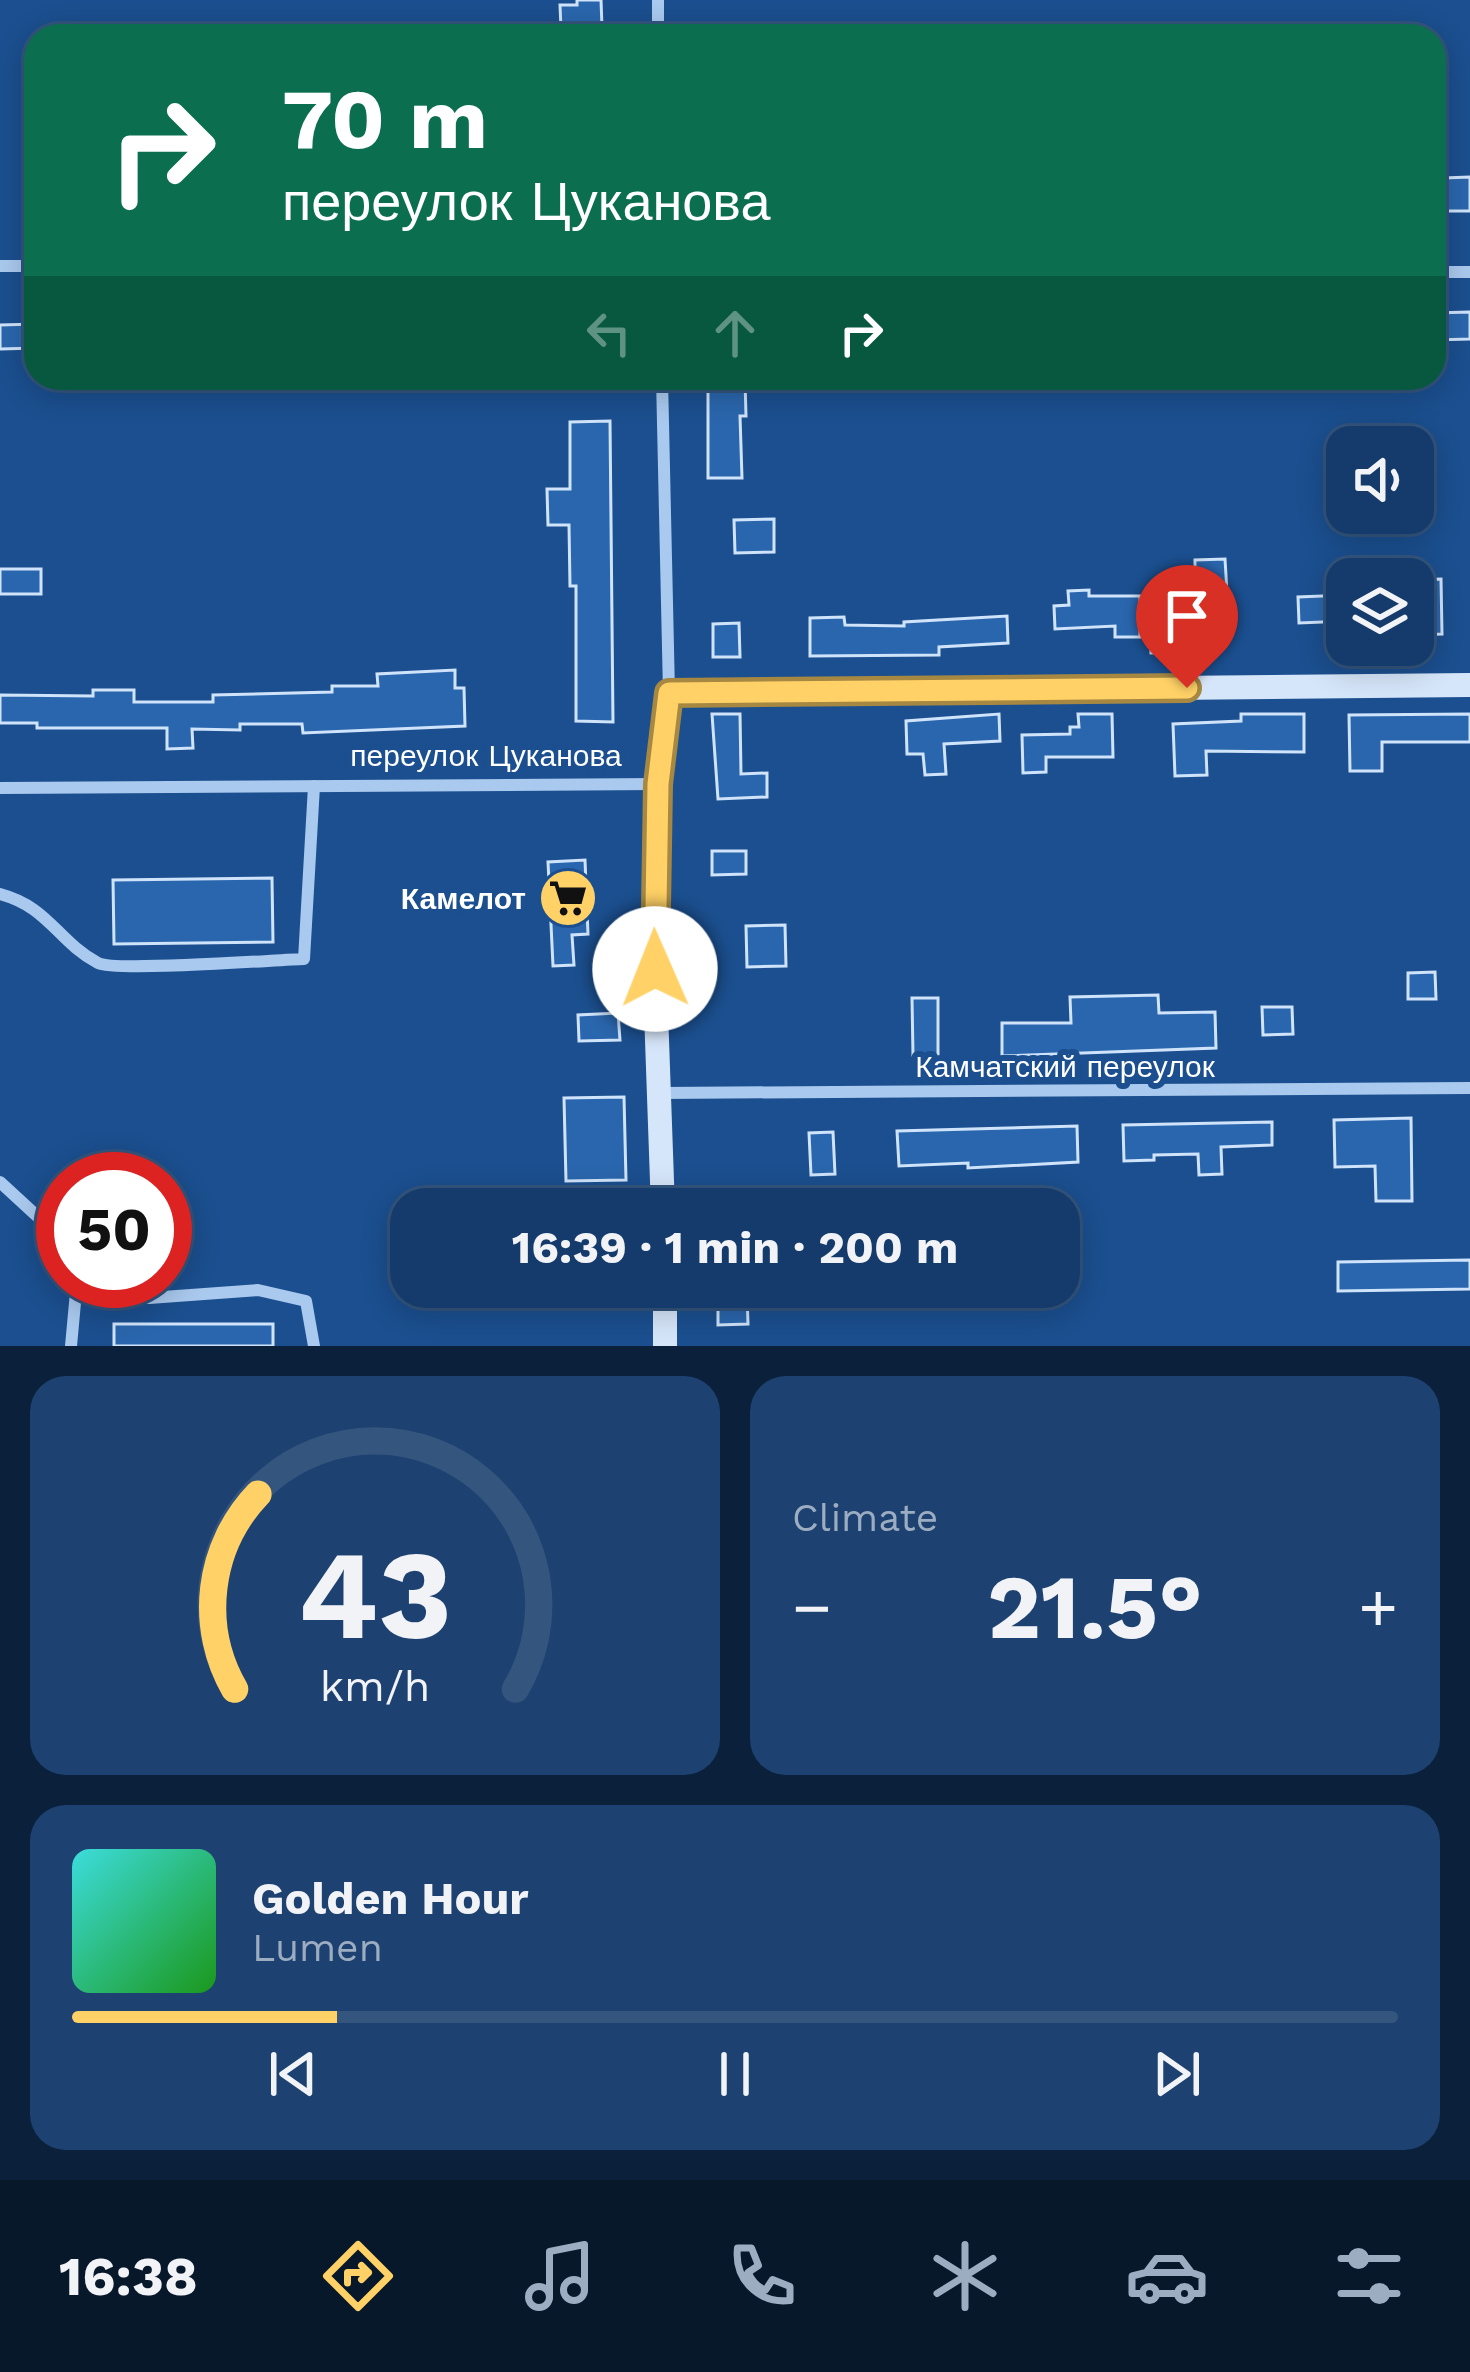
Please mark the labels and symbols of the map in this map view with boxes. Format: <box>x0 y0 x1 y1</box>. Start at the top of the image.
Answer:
pin <box>1136 565 1238 688</box>
street label: переулок Цуканова <box>350 738 622 773</box>
supermarket icon: Камелот <box>537 867 599 929</box>
place label: Камелот <box>401 881 526 916</box>
position arrow <box>592 906 718 1032</box>
street label: Камчатский переулок <box>915 1049 1216 1084</box>
speed limit sign: 50 <box>36 1152 192 1308</box>

